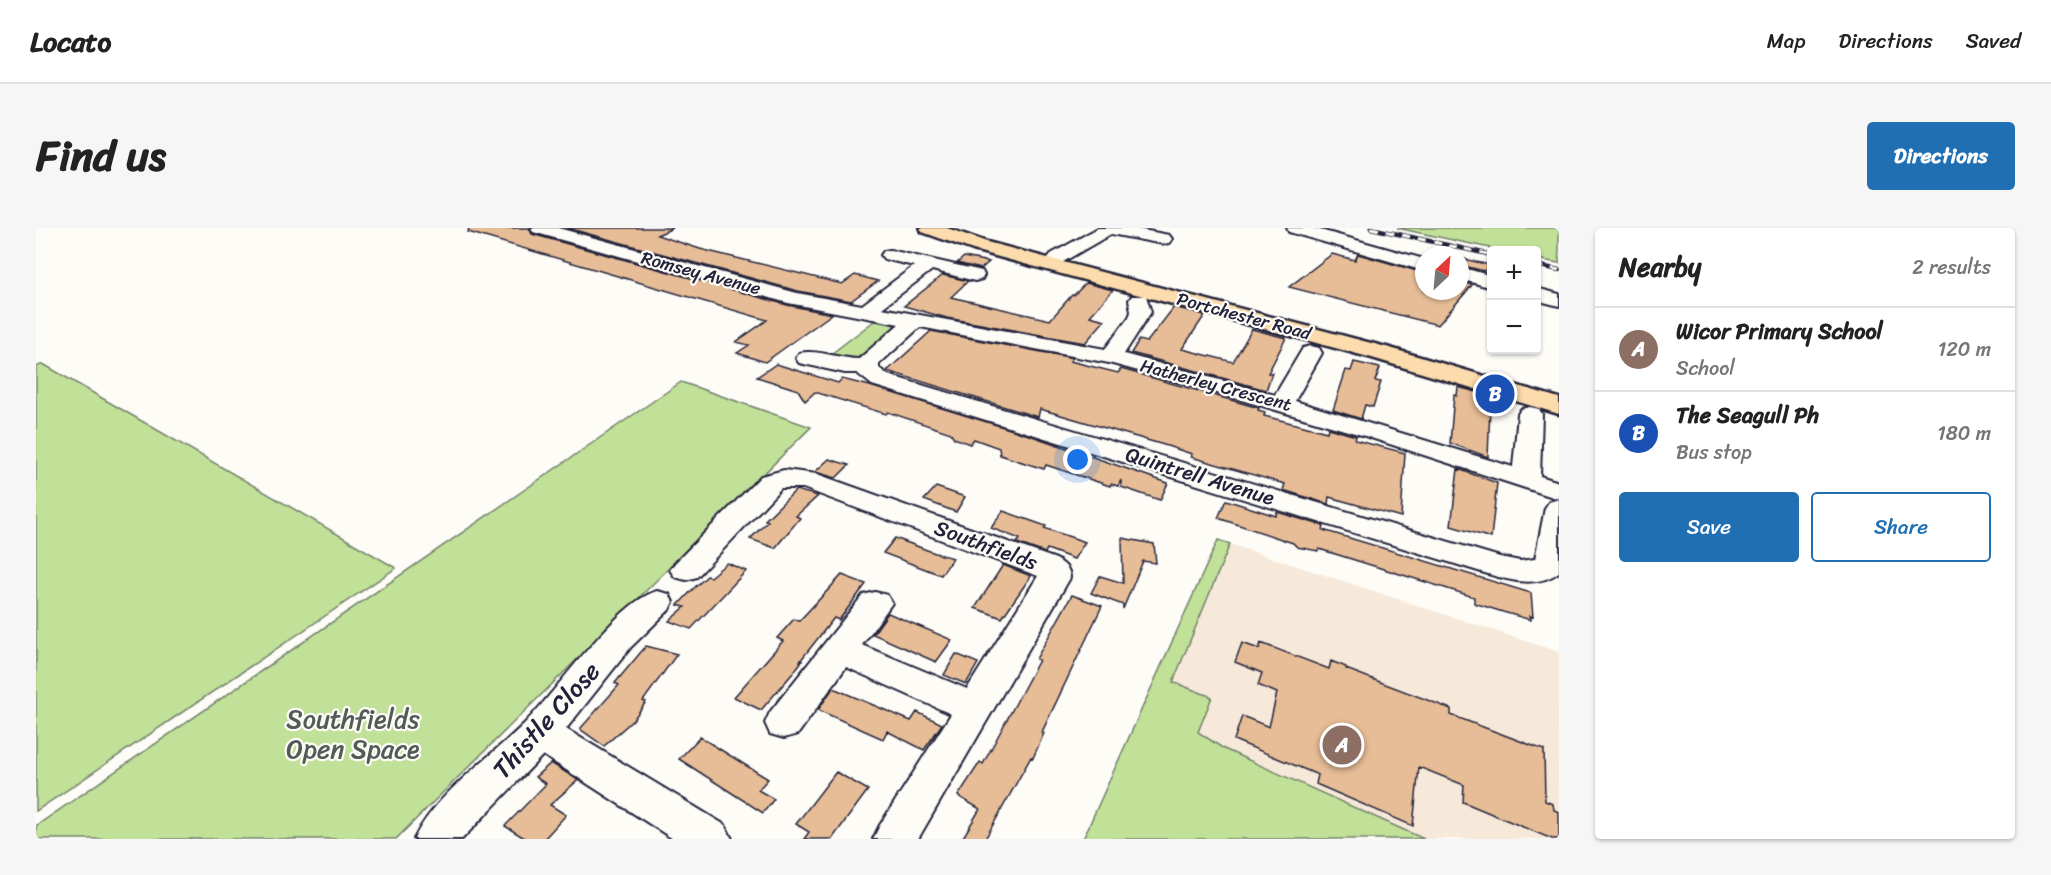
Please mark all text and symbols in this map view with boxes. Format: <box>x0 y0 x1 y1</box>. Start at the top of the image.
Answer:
text: Locato <box>30 17 111 66</box>
text: Map <box>1767 22 1805 60</box>
text: Directions <box>1838 22 1933 60</box>
text: Saved <box>1966 22 2021 60</box>
text: Find us <box>36 119 166 193</box>
button: Directions <box>1867 122 2015 190</box>
street label: Romsey Avenue <box>638 242 764 304</box>
text: Nearby <box>1619 244 1701 290</box>
north arrow <box>1415 246 1469 300</box>
map controls <box>1487 246 1541 354</box>
button: + <box>1487 246 1541 300</box>
text: 2 results <box>1912 250 1991 285</box>
street label: Portchester Road <box>1173 283 1316 350</box>
button: − <box>1487 300 1541 354</box>
text: Wicor Primary School <box>1676 312 1883 351</box>
text: A <box>1632 332 1645 367</box>
text: 120 m <box>1938 332 1991 367</box>
street label: Hatherley Crescent <box>1137 349 1295 421</box>
text: School <box>1676 351 1735 386</box>
pin: B <box>1476 372 1514 416</box>
text: The Seagull Ph <box>1676 396 1819 435</box>
text: B <box>1632 416 1645 451</box>
text: 180 m <box>1937 416 1991 451</box>
street label: Quintrell Avenue <box>1121 435 1279 517</box>
text: Bus stop <box>1676 435 1752 470</box>
your location <box>1063 445 1092 474</box>
button: Save <box>1619 492 1799 562</box>
button: Share <box>1811 492 1991 562</box>
street label: Southfields <box>929 509 1043 581</box>
street label: Thistle Close <box>480 650 612 790</box>
park label: Southfields Open Space <box>286 696 420 772</box>
pin: A <box>1322 722 1362 768</box>

